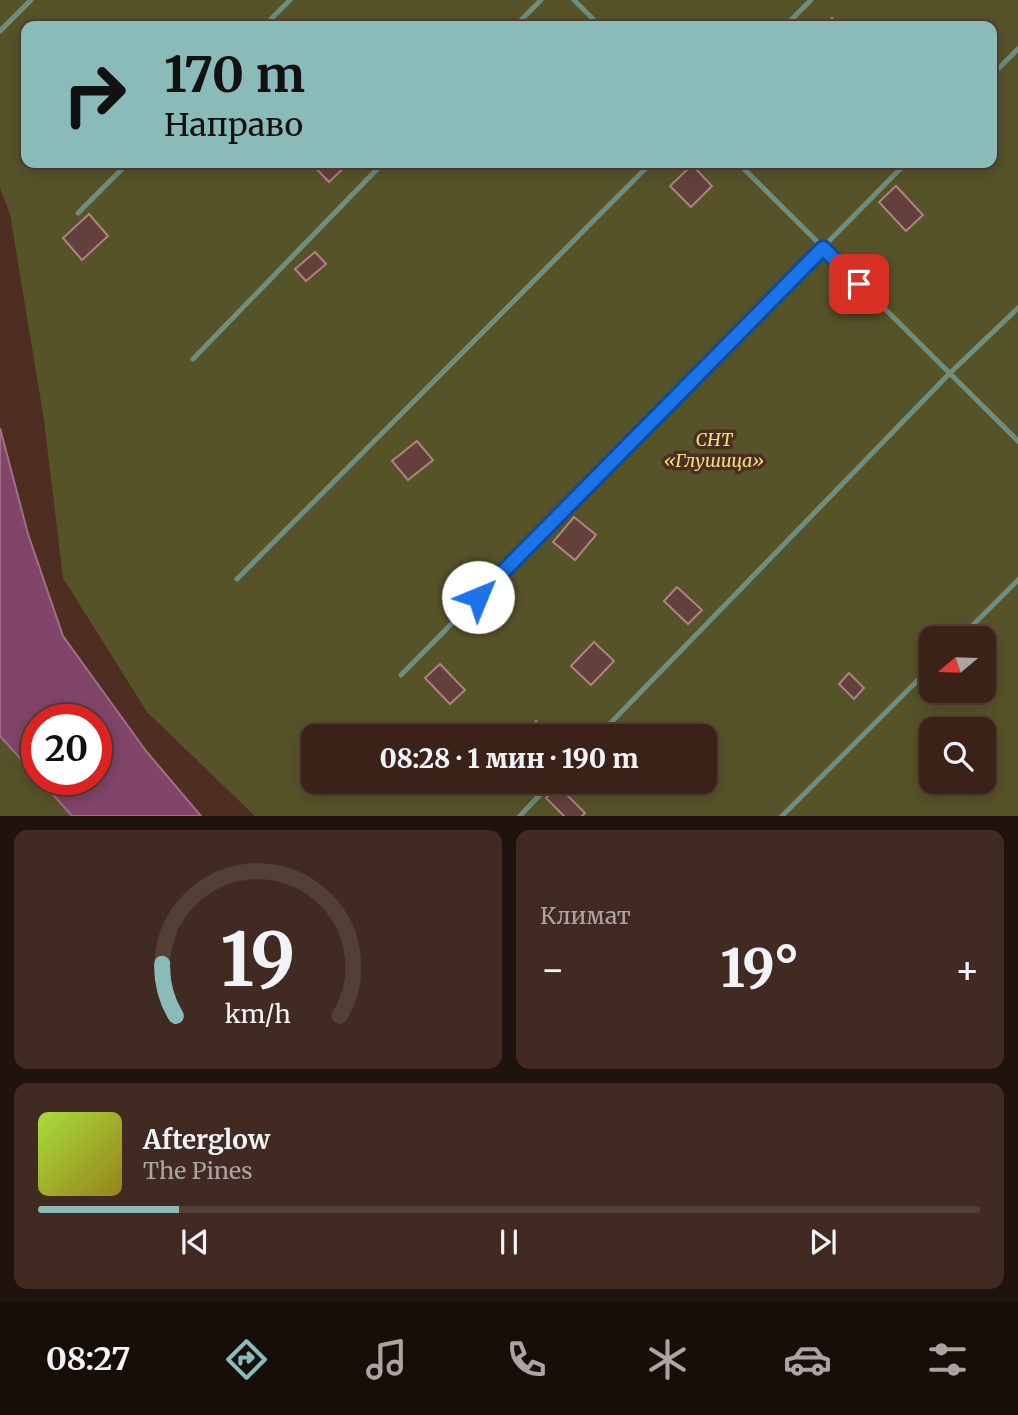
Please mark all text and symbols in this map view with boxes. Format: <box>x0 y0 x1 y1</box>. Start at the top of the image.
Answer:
text: 170 m <box>164 44 305 105</box>
icon: right <box>49 49 140 140</box>
text: Направо <box>164 105 303 145</box>
pin <box>829 254 889 314</box>
icon: arrive <box>840 265 878 303</box>
park label: СНТ «Глушица» <box>664 428 764 472</box>
position arrow <box>441 560 515 634</box>
north arrow <box>919 626 996 704</box>
map controls <box>919 626 996 794</box>
speed limit sign: 20 <box>21 704 112 795</box>
button: search <box>919 717 996 794</box>
text: 08:28 · 1 мин · 190 m <box>379 742 639 775</box>
text: Климат <box>540 901 631 930</box>
text: 19 <box>220 914 296 1006</box>
text: 19° <box>721 936 799 1001</box>
text: − <box>540 946 565 993</box>
text: + <box>955 946 980 993</box>
text: km/h <box>225 997 291 1029</box>
text: Afterglow <box>143 1123 270 1156</box>
text: The Pines <box>143 1156 253 1185</box>
icon: previous <box>176 1223 214 1261</box>
icon: pause <box>490 1223 528 1261</box>
icon: next <box>804 1223 842 1261</box>
icon: directions <box>222 1335 271 1384</box>
icon: music <box>362 1335 411 1384</box>
icon: phone <box>502 1335 551 1384</box>
icon: climate <box>643 1335 692 1384</box>
icon: car <box>783 1335 832 1384</box>
icon: filters <box>923 1335 972 1384</box>
text: 08:27 <box>46 1339 131 1379</box>

